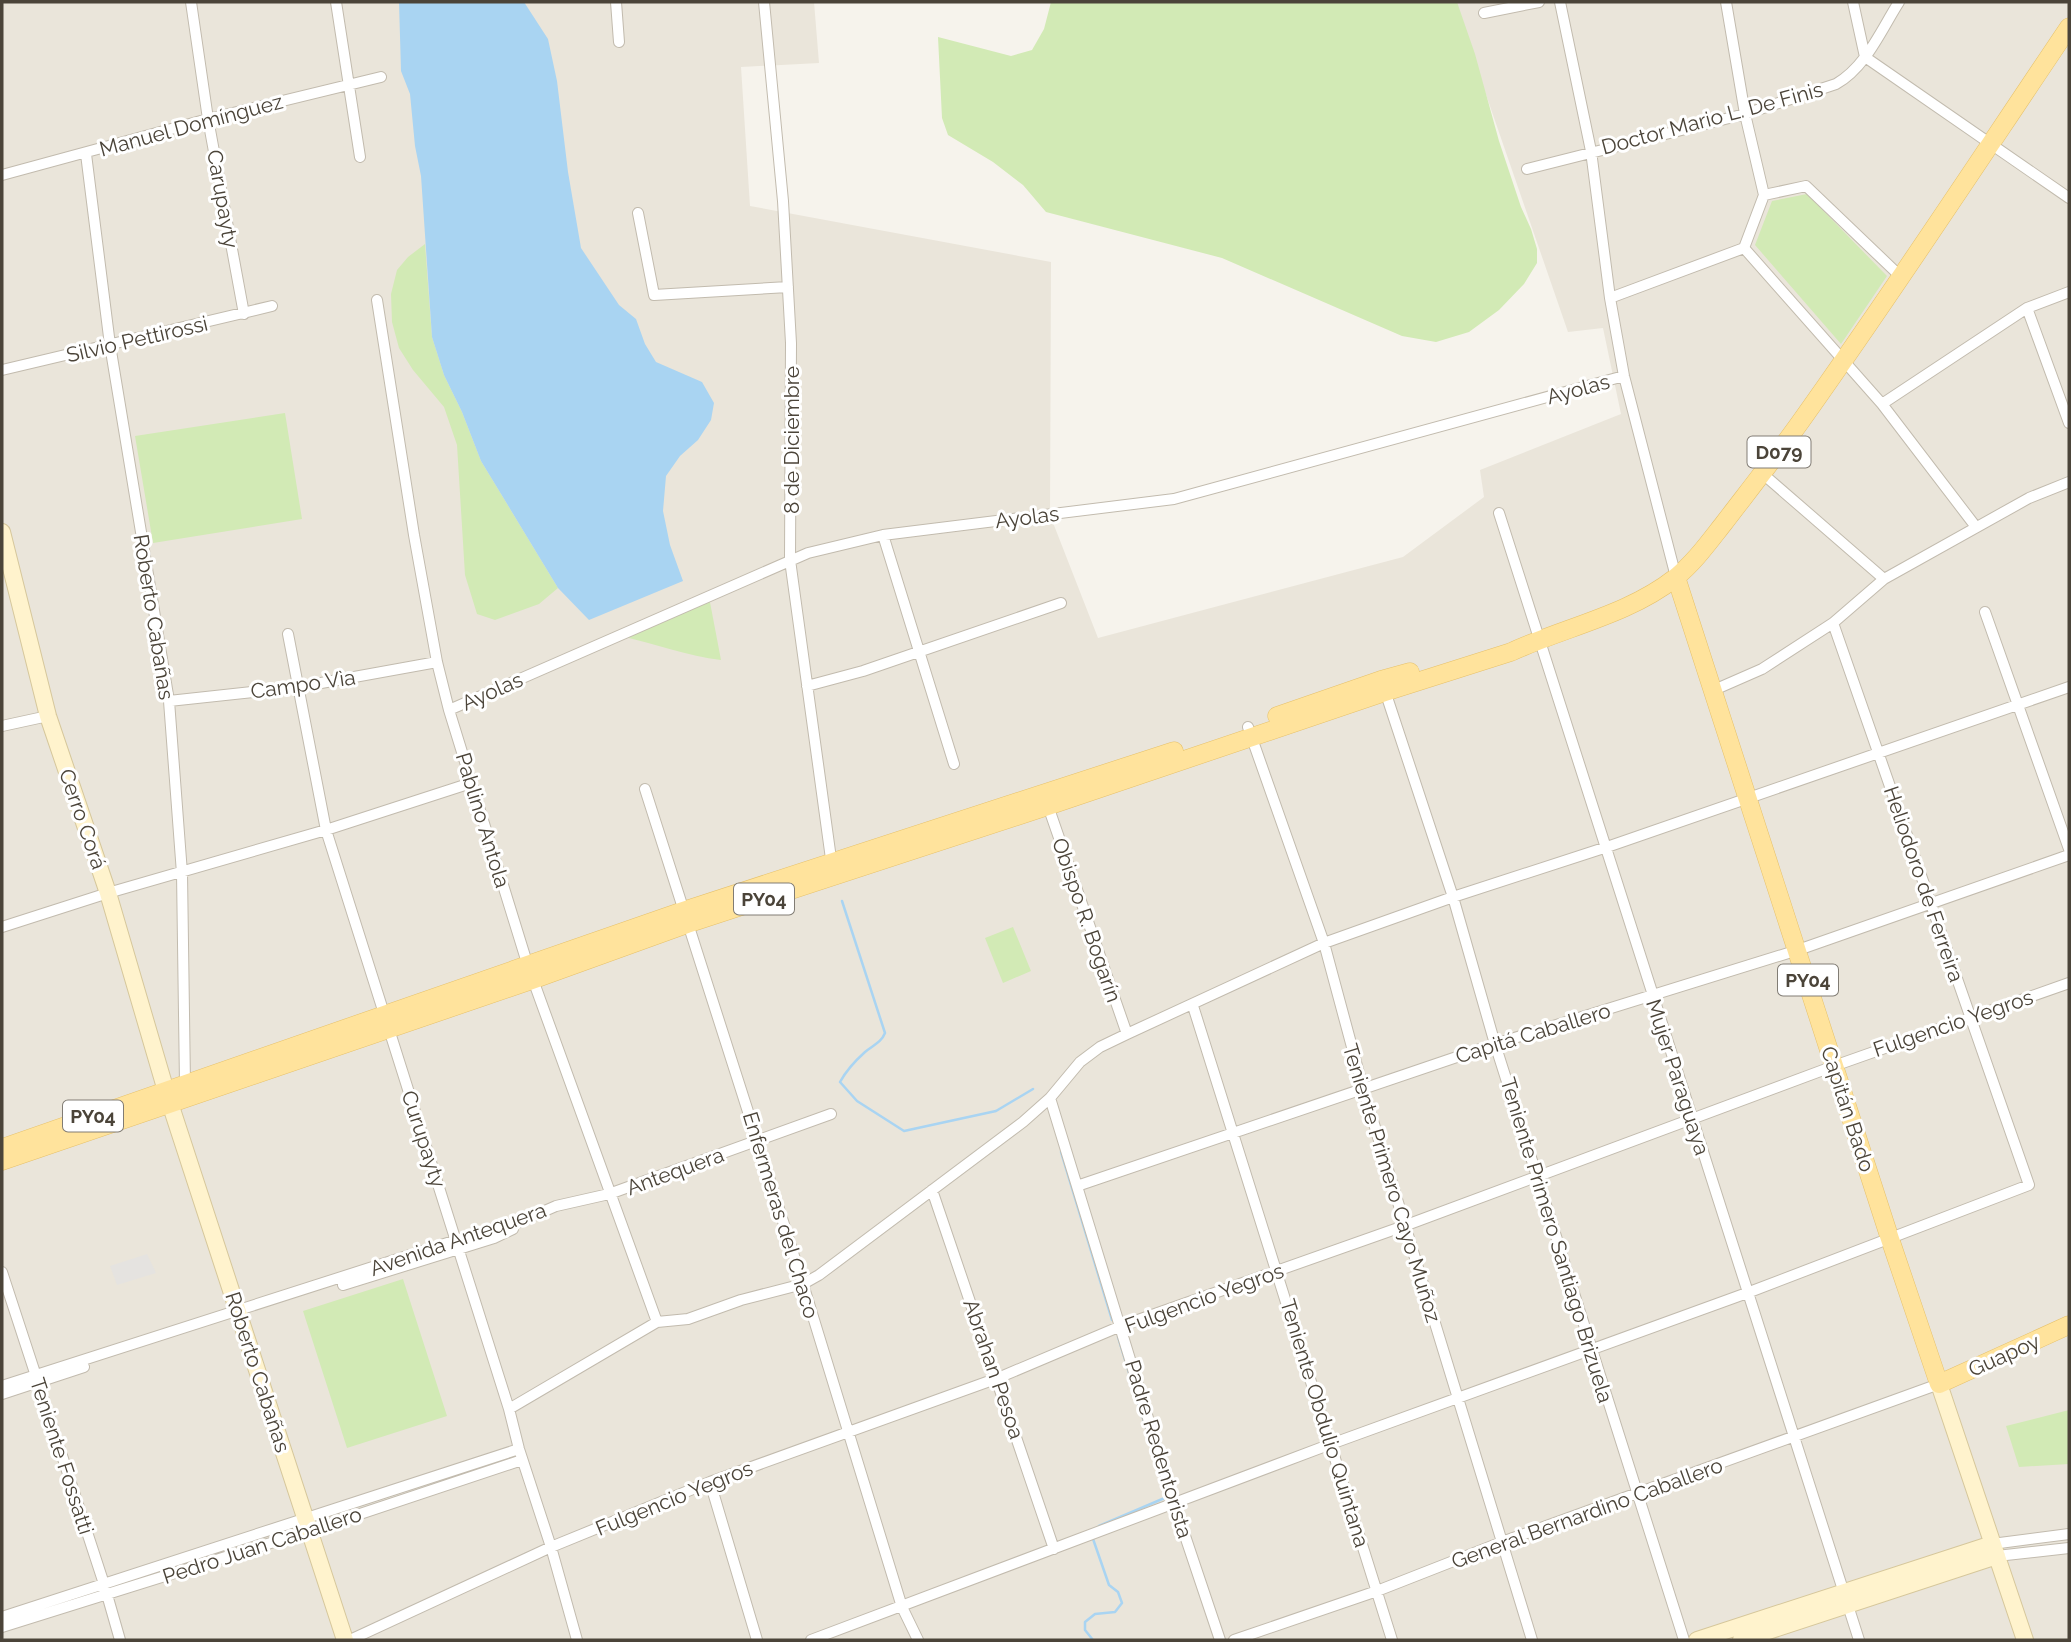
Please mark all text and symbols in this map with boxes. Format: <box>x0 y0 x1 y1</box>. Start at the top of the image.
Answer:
street label: Doctor Mario L. De Finis <box>1598 76 1826 160</box>
street label: Manuel Domínguez <box>97 88 285 162</box>
street label: Carupayty <box>202 148 244 250</box>
street label: Silvio Pettirossi <box>64 311 210 367</box>
street label: 8 de Diciembre <box>779 366 804 514</box>
street label: Ayolas <box>1544 369 1612 409</box>
road number: D079 <box>1748 436 1810 467</box>
street label: Ayolas <box>994 501 1060 533</box>
street label: Roberto Cabañas <box>129 532 179 702</box>
street label: Campo Vìa <box>249 664 357 704</box>
street label: Ayolas <box>458 667 526 715</box>
street label: Pablino Antola <box>451 749 515 891</box>
street label: Cerro Corá <box>54 765 112 873</box>
street label: Heliodoro de Ferreira <box>1879 783 1969 985</box>
street label: Obispo R. Bogarín <box>1047 834 1127 1006</box>
road number: PY04 <box>734 884 794 914</box>
road number: PY04 <box>1778 964 1838 996</box>
street label: Fulgencio Yegros <box>1870 984 2036 1062</box>
street label: Mujer Paraguaya <box>1641 996 1715 1158</box>
street label: Capitá Caballero <box>1452 998 1614 1068</box>
street label: Teniente Primero Cayo Muñoz <box>1338 1041 1446 1325</box>
street label: Capitán Bado <box>1816 1043 1880 1175</box>
street label: Teniente Primero Santiago Brizuela <box>1496 1074 1618 1406</box>
street label: Curupayty <box>397 1087 451 1191</box>
road number: PY04 <box>63 1100 123 1132</box>
street label: Enfermeras del Chaco <box>738 1109 824 1321</box>
street label: Antequera <box>623 1142 727 1200</box>
street label: Avenida Antequera <box>367 1197 549 1281</box>
street label: Fulgencio Yegros <box>1121 1258 1287 1338</box>
street label: Roberto Cabañas <box>220 1289 296 1455</box>
street label: Abrahan Pesoa <box>958 1296 1030 1442</box>
street label: Teniente Obdulio Quintana <box>1275 1296 1375 1550</box>
street label: Guapoy <box>1964 1328 2044 1382</box>
street label: Padre Redentorista <box>1120 1357 1198 1541</box>
street label: Teniente Fossatti <box>25 1375 99 1537</box>
street label: General Bernardino Caballero <box>1448 1452 1726 1574</box>
street label: Fulgencio Yegros <box>592 1455 756 1541</box>
street label: Pedro Juan Caballero <box>159 1501 365 1589</box>

